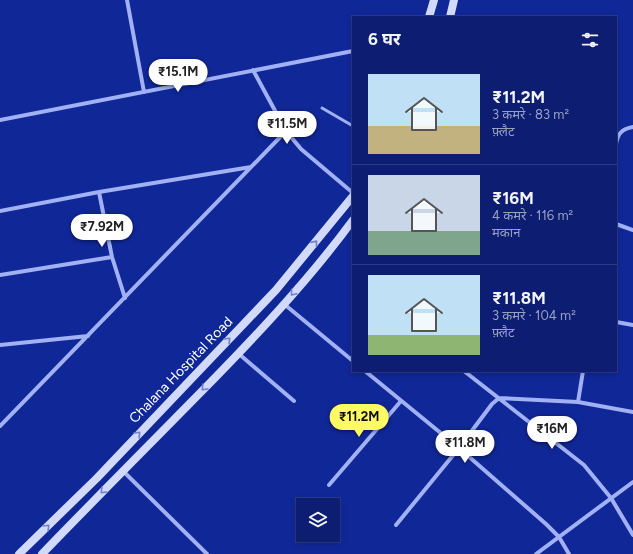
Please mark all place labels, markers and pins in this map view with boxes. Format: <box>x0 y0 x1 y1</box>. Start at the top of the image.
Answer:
pin: ₹15.1M <box>145 59 211 93</box>
pin: ₹11.5M <box>254 111 320 145</box>
pin: ₹7.92M <box>69 214 135 248</box>
pin: ₹11.2M <box>326 404 392 438</box>
pin: ₹16M <box>528 416 576 450</box>
pin: ₹11.8M <box>432 430 498 464</box>

